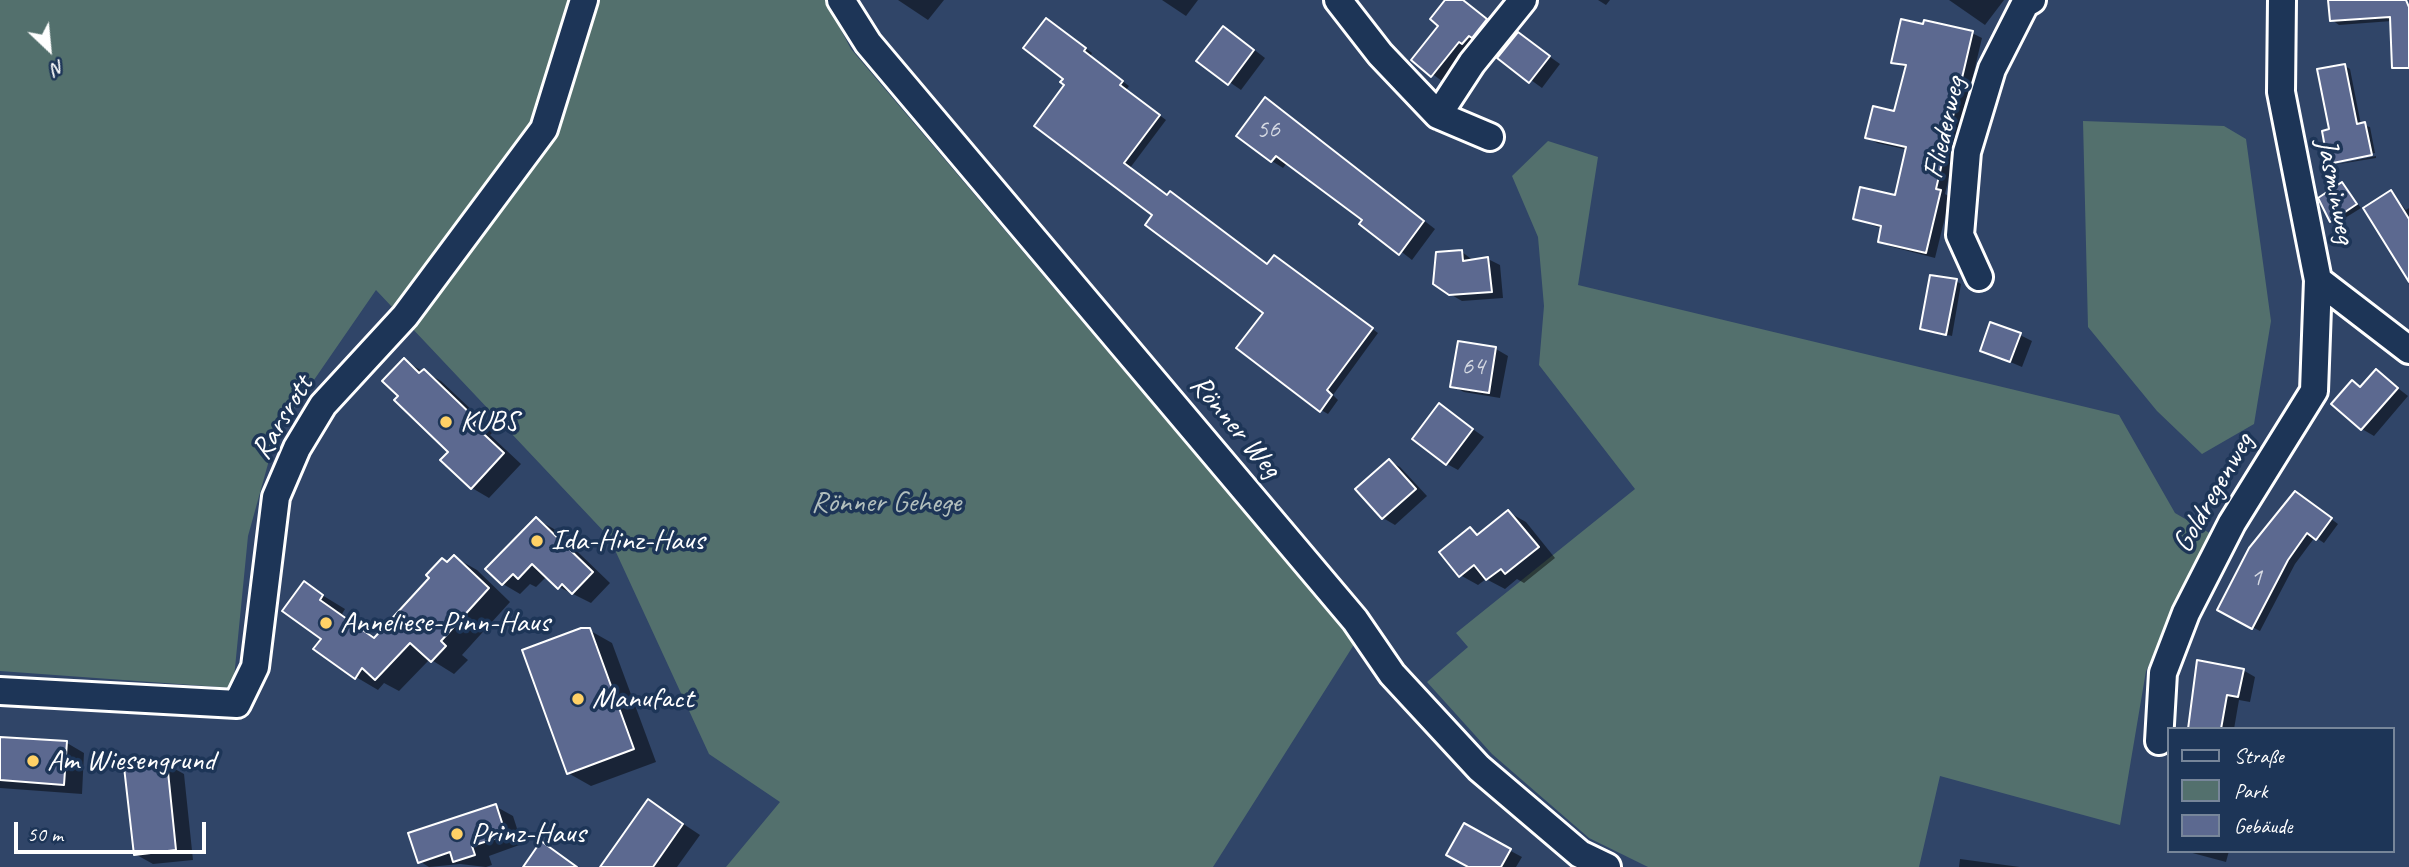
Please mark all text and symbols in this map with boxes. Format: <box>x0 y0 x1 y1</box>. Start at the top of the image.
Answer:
north arrow <box>14 14 84 84</box>
text: N <box>48 55 69 81</box>
street label: Fliederweg <box>1916 74 1974 182</box>
house number: 56 <box>1256 114 1280 146</box>
street label: Jasminweg <box>2307 136 2363 246</box>
house number: 64 <box>1461 351 1485 383</box>
street label: Rönner Weg <box>1181 368 1289 486</box>
street label: Rarsrott <box>244 370 322 466</box>
place label: KUBS <box>460 404 518 440</box>
marker: KUBS <box>438 414 454 430</box>
street label: Goldregenweg <box>2165 427 2263 559</box>
park label: Rönner Gehege <box>811 485 961 521</box>
place label: Ida-Hinz-Haus <box>551 523 704 559</box>
marker: Ida-Hinz-Haus <box>529 533 545 549</box>
house number: 1 <box>2250 562 2262 594</box>
place label: Anneliese-Pinn-Haus <box>340 605 550 641</box>
marker: Anneliese-Pinn-Haus <box>318 615 334 631</box>
place label: Manufact <box>592 681 693 717</box>
marker: Manufact <box>570 691 586 707</box>
legend <box>2168 727 2395 853</box>
place label: Am Wiesengrund <box>47 743 215 779</box>
text: Straße <box>2234 743 2284 769</box>
marker: Am Wiesengrund <box>25 753 41 769</box>
text: Park <box>2234 778 2267 804</box>
scale bar <box>18 808 210 852</box>
text: Gebäude <box>2234 813 2292 839</box>
place label: Prinz-Haus <box>471 816 586 852</box>
text: 50 m <box>27 821 63 847</box>
marker: Prinz-Haus <box>449 826 465 842</box>

